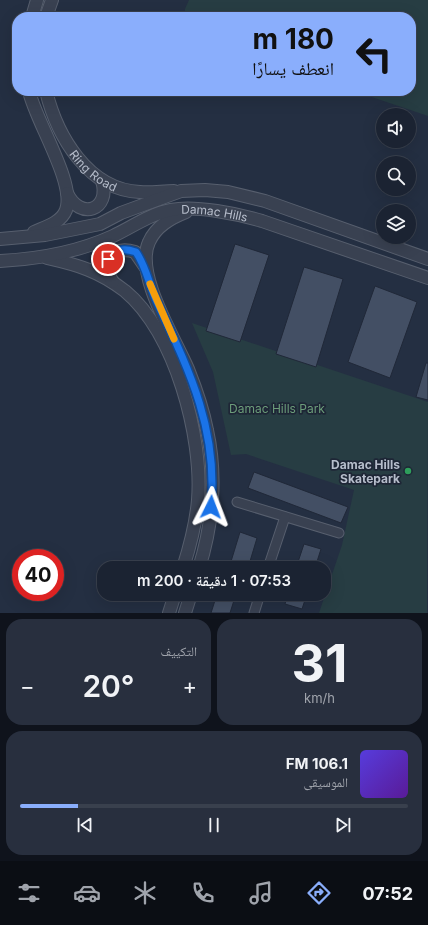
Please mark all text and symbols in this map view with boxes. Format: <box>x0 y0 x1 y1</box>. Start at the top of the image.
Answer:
text: 180 m <box>253 22 334 56</box>
icon: left <box>348 28 400 80</box>
text: انعطف يسارًا <box>252 58 334 79</box>
map controls <box>376 108 416 244</box>
button: sound <box>376 108 416 148</box>
street label: Ring Road <box>67 147 119 194</box>
button: search <box>376 156 416 196</box>
street label: Damac Hills <box>181 201 249 224</box>
button: layers <box>376 204 416 244</box>
pin <box>91 242 125 276</box>
icon: arrive <box>97 248 119 270</box>
park label: Damac Hills Park <box>229 401 325 416</box>
place label: Damac Hills Skatepark <box>331 457 400 486</box>
marker: Damac Hills Skatepark <box>403 466 413 476</box>
position arrow <box>190 486 232 528</box>
speed limit sign: 40 <box>12 549 64 601</box>
text: 07:53 · 1 دقيقة · 200 m <box>137 571 291 590</box>
text: 31 <box>292 632 348 695</box>
text: التكييف <box>161 643 197 659</box>
text: 20° <box>82 668 135 704</box>
text: − <box>20 673 35 699</box>
text: + <box>182 673 197 699</box>
text: km/h <box>304 690 335 706</box>
text: 106.1 FM <box>286 754 348 773</box>
text: الموسيقى <box>304 774 348 790</box>
icon: previous <box>74 814 96 836</box>
icon: pause <box>203 814 225 836</box>
icon: next <box>332 814 354 836</box>
icon: filters <box>15 879 43 907</box>
icon: car <box>73 879 101 907</box>
icon: climate <box>131 879 159 907</box>
icon: phone <box>189 879 217 907</box>
icon: music <box>247 879 275 907</box>
icon: directions <box>305 879 333 907</box>
text: 07:52 <box>363 883 413 904</box>

